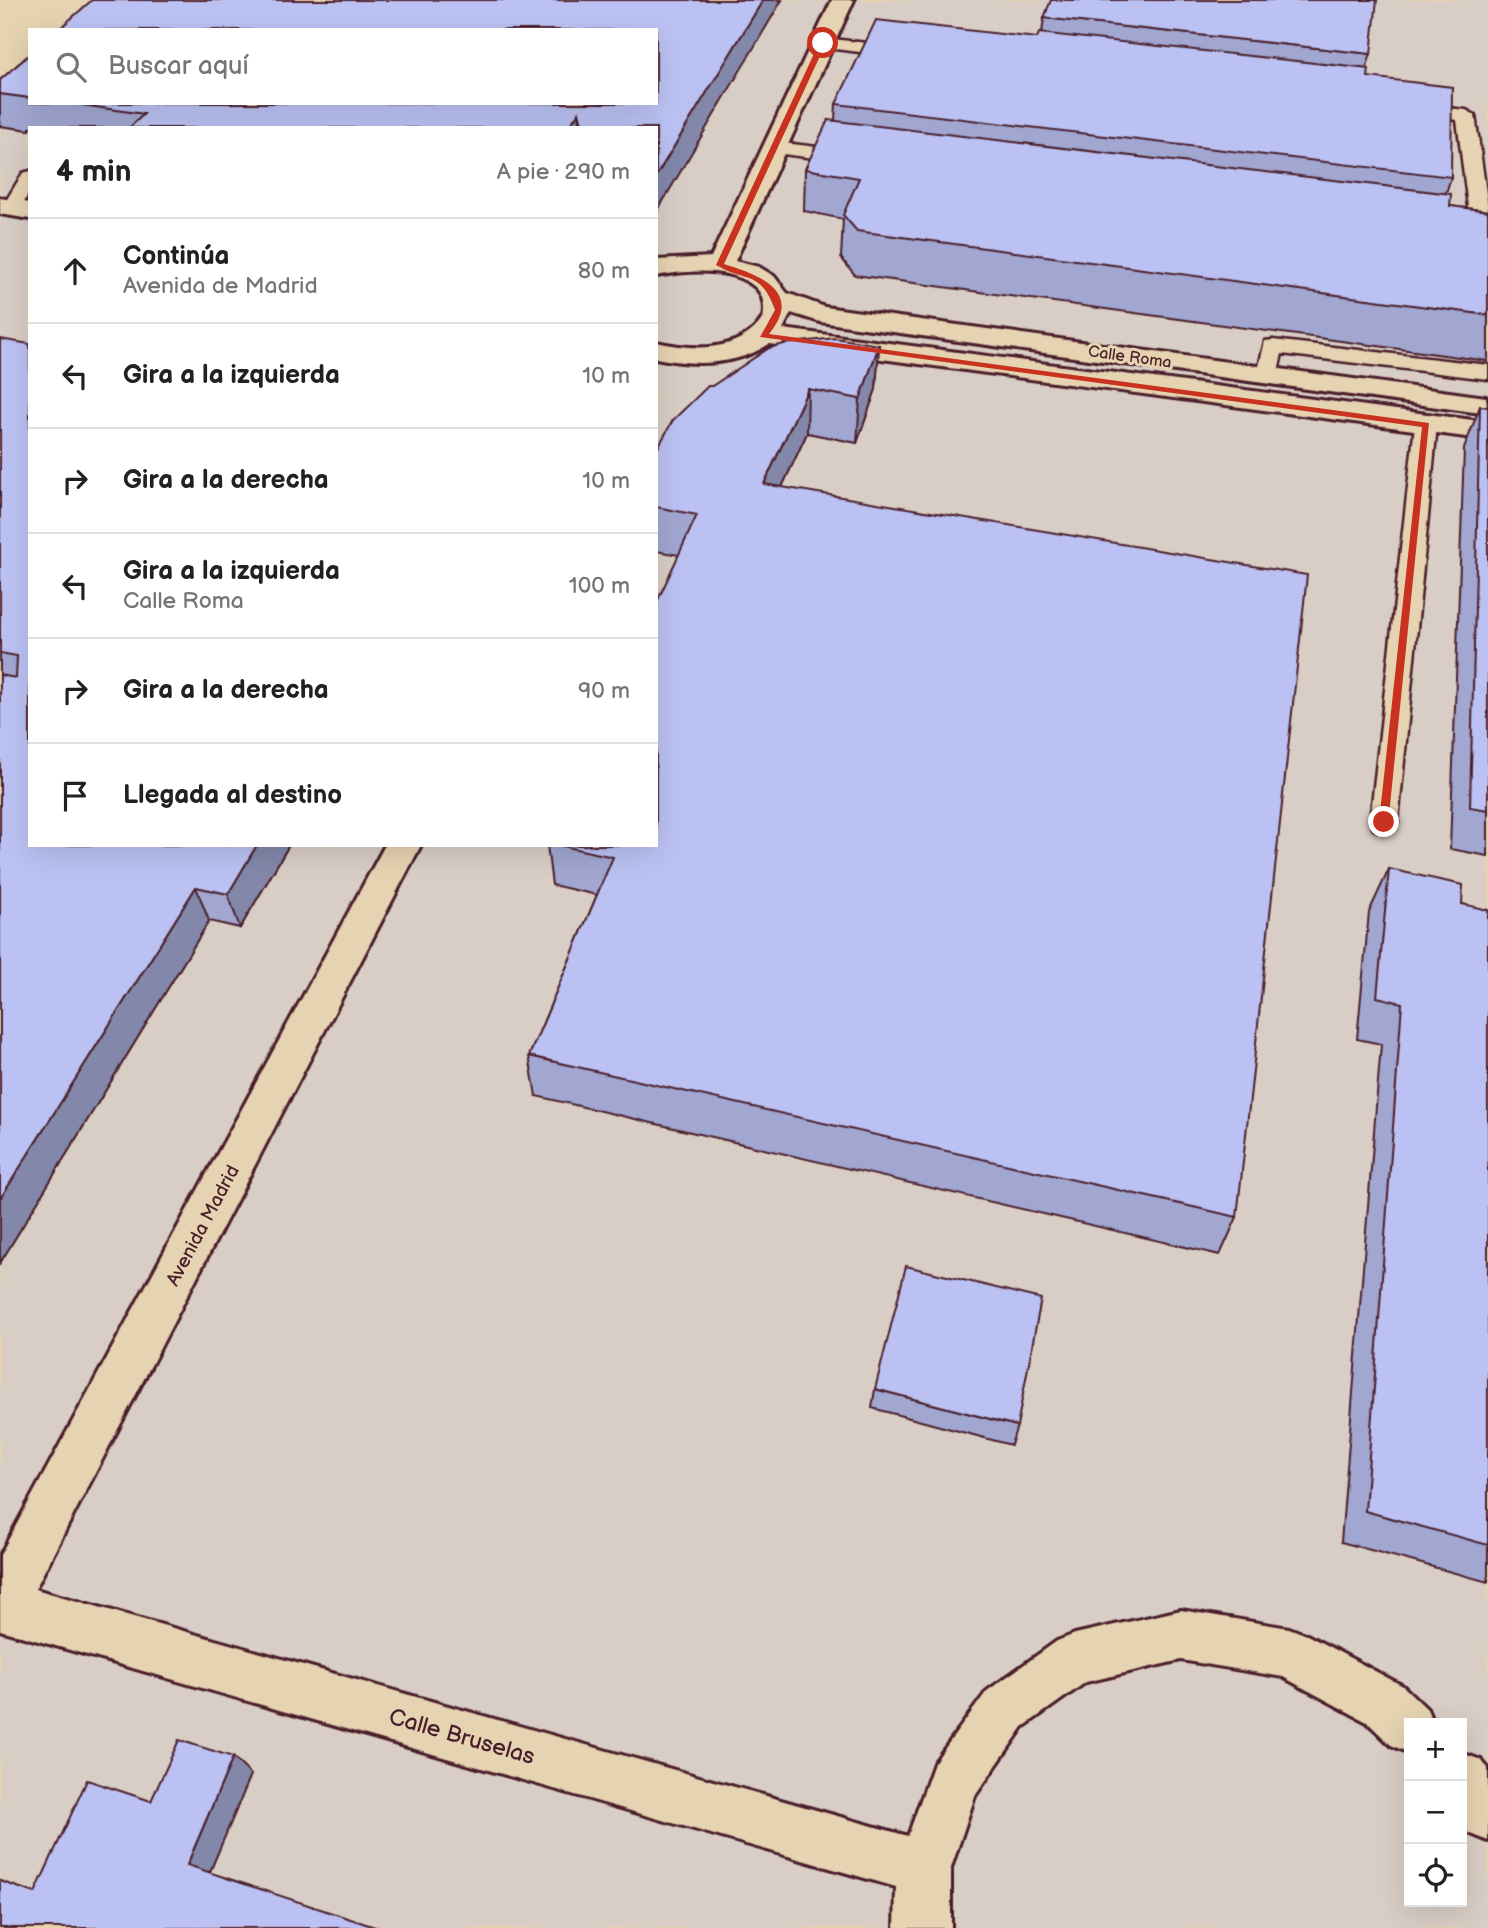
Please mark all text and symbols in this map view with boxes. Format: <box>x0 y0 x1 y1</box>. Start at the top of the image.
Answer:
route start <box>807 27 838 58</box>
search box <box>28 28 658 105</box>
icon: search <box>52 48 90 86</box>
text: Buscar aquí <box>108 51 249 82</box>
text: 4 min <box>56 154 131 190</box>
text: A pie · 290 m <box>497 158 630 186</box>
text: Continúa <box>123 241 230 272</box>
icon: ahead <box>56 252 94 290</box>
text: 80 m <box>578 257 630 285</box>
text: Avenida de Madrid <box>123 272 318 300</box>
street label: Calle Roma <box>1087 342 1173 373</box>
icon: left <box>56 357 94 395</box>
text: Gira a la izquierda <box>123 360 340 391</box>
text: 10 m <box>582 362 630 390</box>
icon: right <box>56 462 94 500</box>
text: Gira a la derecha <box>123 465 329 496</box>
text: 10 m <box>582 467 630 495</box>
text: Gira a la izquierda <box>123 556 340 587</box>
icon: left <box>56 567 94 605</box>
text: 100 m <box>569 572 630 600</box>
text: Calle Roma <box>123 587 244 615</box>
icon: right <box>56 672 94 710</box>
text: Gira a la derecha <box>123 675 329 706</box>
text: 90 m <box>578 677 630 705</box>
icon: arrive <box>56 777 94 815</box>
text: Llegada al destino <box>123 780 342 811</box>
route end <box>1368 806 1399 837</box>
street label: Avenida Madrid <box>162 1161 245 1290</box>
street label: Calle Bruselas <box>385 1703 538 1771</box>
map controls <box>1404 1718 1467 1907</box>
button: + <box>1404 1718 1467 1781</box>
button: − <box>1404 1781 1467 1844</box>
button: locate <box>1404 1844 1467 1907</box>

